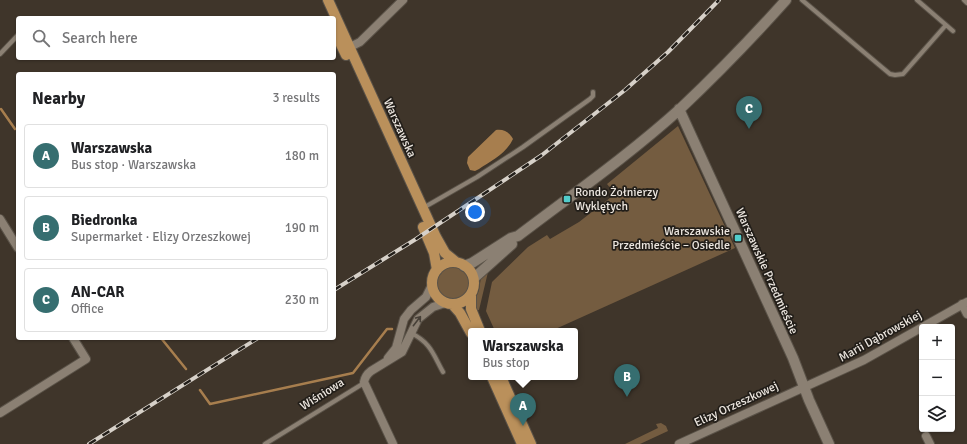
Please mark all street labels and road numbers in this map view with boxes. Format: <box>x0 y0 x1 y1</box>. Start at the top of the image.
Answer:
street label: Warszawska <box>380 96 419 160</box>
street label: Warszawskie Przedmieście <box>732 206 801 337</box>
street label: Marii Dąbrowskiej <box>836 307 924 365</box>
street label: Wiśniowa <box>297 375 347 414</box>
street label: Elizy Orzeszkowej <box>692 378 781 430</box>

